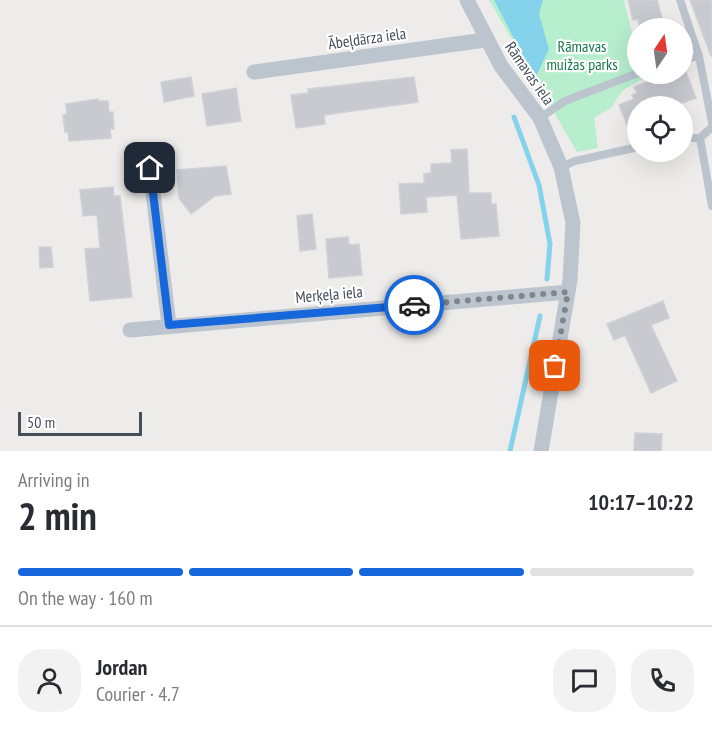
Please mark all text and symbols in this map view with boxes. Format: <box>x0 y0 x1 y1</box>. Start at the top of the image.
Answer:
north arrow <box>627 18 693 84</box>
map controls <box>627 18 693 162</box>
street label: Ābeļdārza iela <box>327 23 407 53</box>
park label: Rāmavas muižas parks <box>546 36 618 74</box>
street label: Rāmavas iela <box>501 38 559 108</box>
button: locate <box>627 96 693 162</box>
pin <box>124 142 175 193</box>
icon: home <box>133 151 166 184</box>
courier <box>384 275 444 335</box>
street label: Merķeļa iela <box>295 281 363 307</box>
icon: car <box>398 289 431 322</box>
pin <box>529 340 580 391</box>
icon: bag <box>538 349 571 382</box>
scale bar <box>18 409 142 436</box>
text: 50 m <box>27 412 55 432</box>
text: Arriving in <box>18 467 90 493</box>
text: 10:17–10:22 <box>588 488 694 516</box>
text: 2 min <box>18 490 97 541</box>
text: On the way · 160 m <box>18 585 153 611</box>
button: person <box>18 649 81 712</box>
button: chat <box>553 649 616 712</box>
button: phone <box>631 649 694 712</box>
text: Jordan <box>96 653 147 681</box>
text: Courier · 4.7 <box>96 681 180 707</box>

